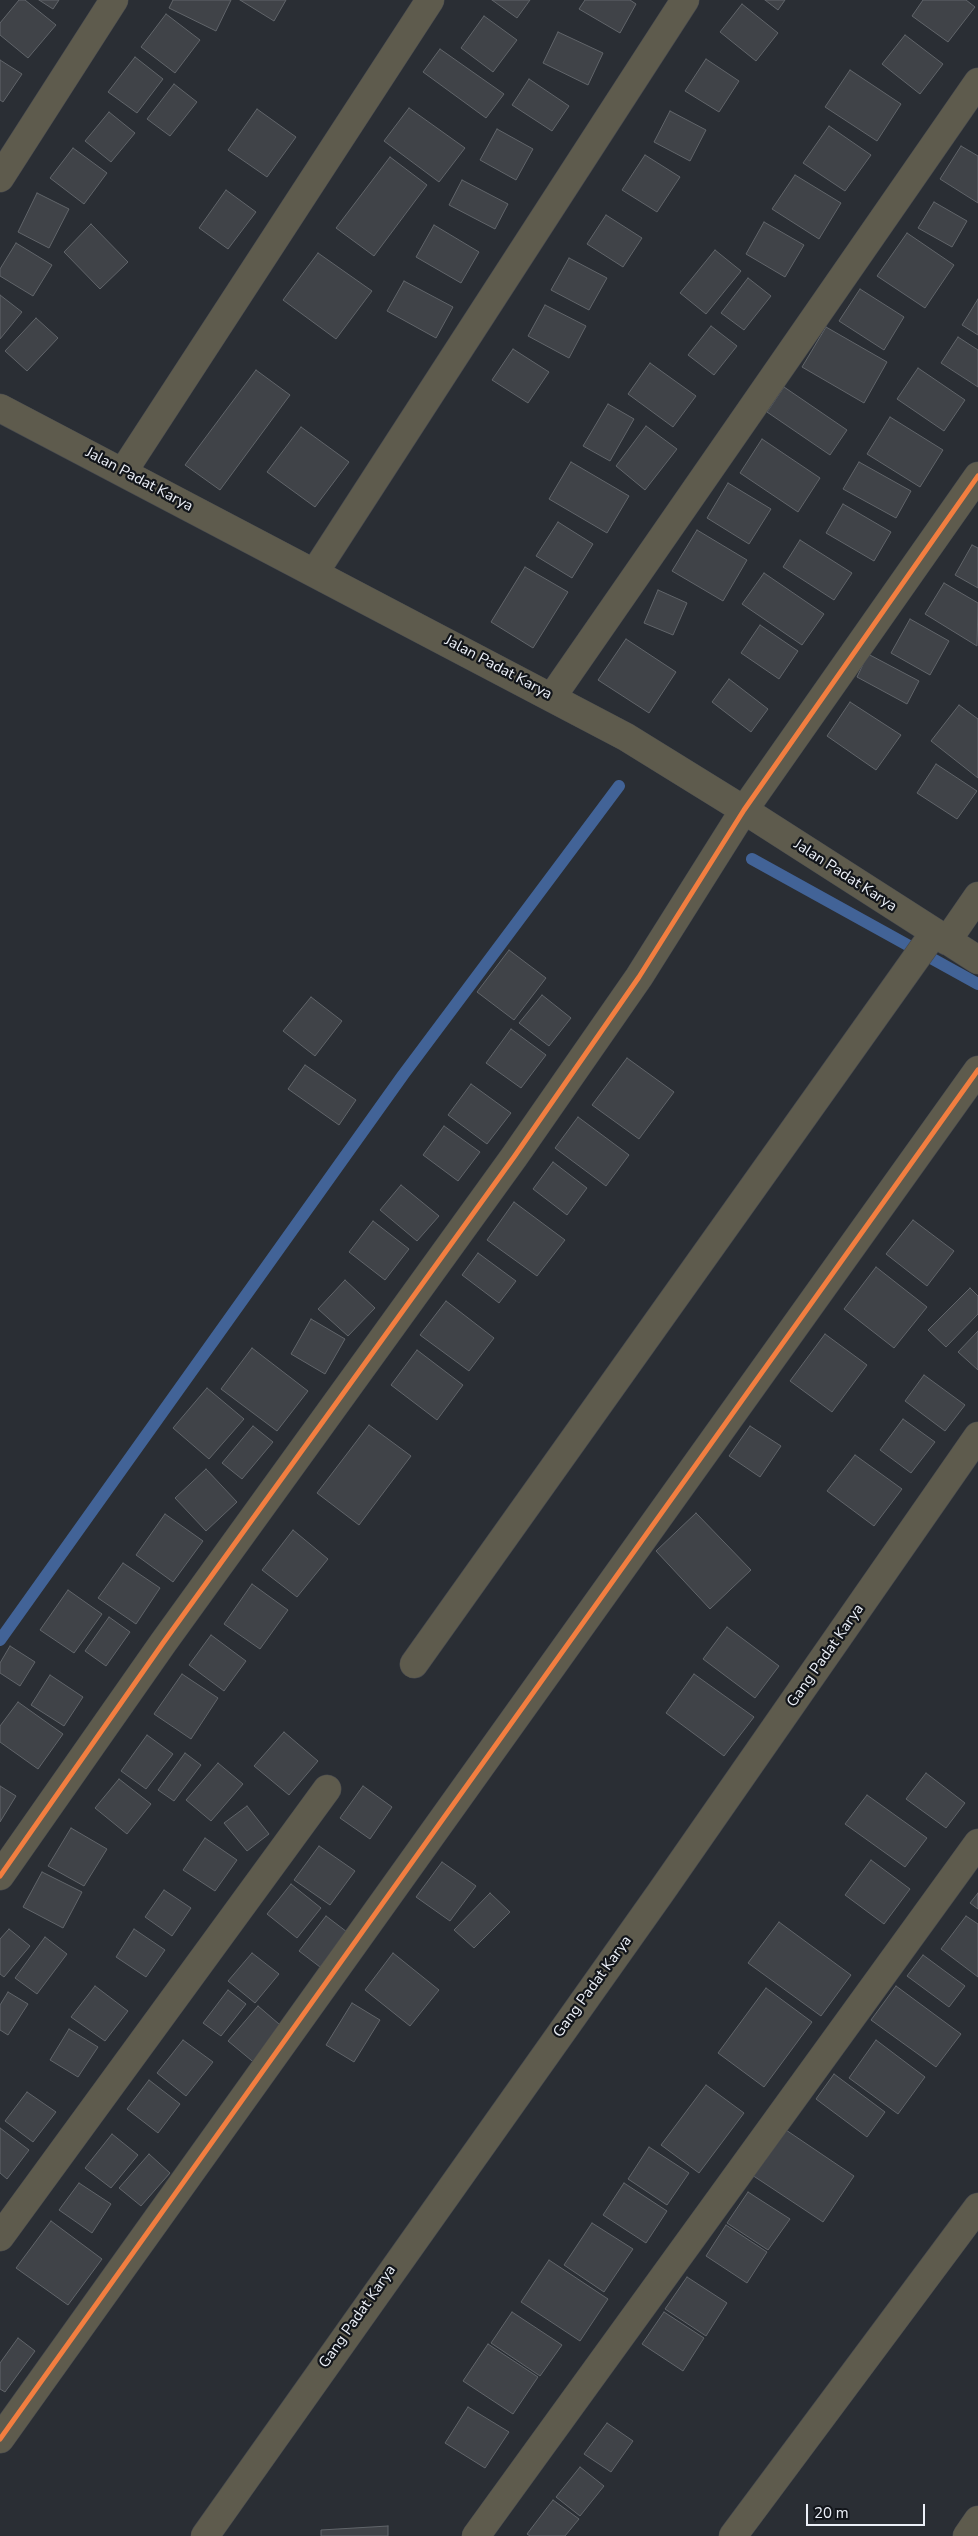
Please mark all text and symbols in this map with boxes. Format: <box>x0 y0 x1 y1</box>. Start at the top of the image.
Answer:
street label: Jalan Padat Karya <box>82 444 196 516</box>
street label: Jalan Padat Karya <box>441 632 555 704</box>
street label: Jalan Padat Karya <box>790 836 900 916</box>
street label: Gang Padat Karya <box>784 1601 868 1711</box>
street label: Gang Padat Karya <box>550 1933 636 2041</box>
street label: Gang Padat Karya <box>316 2262 400 2372</box>
scale bar <box>808 2494 927 2526</box>
text: 20 m <box>814 2503 849 2523</box>

